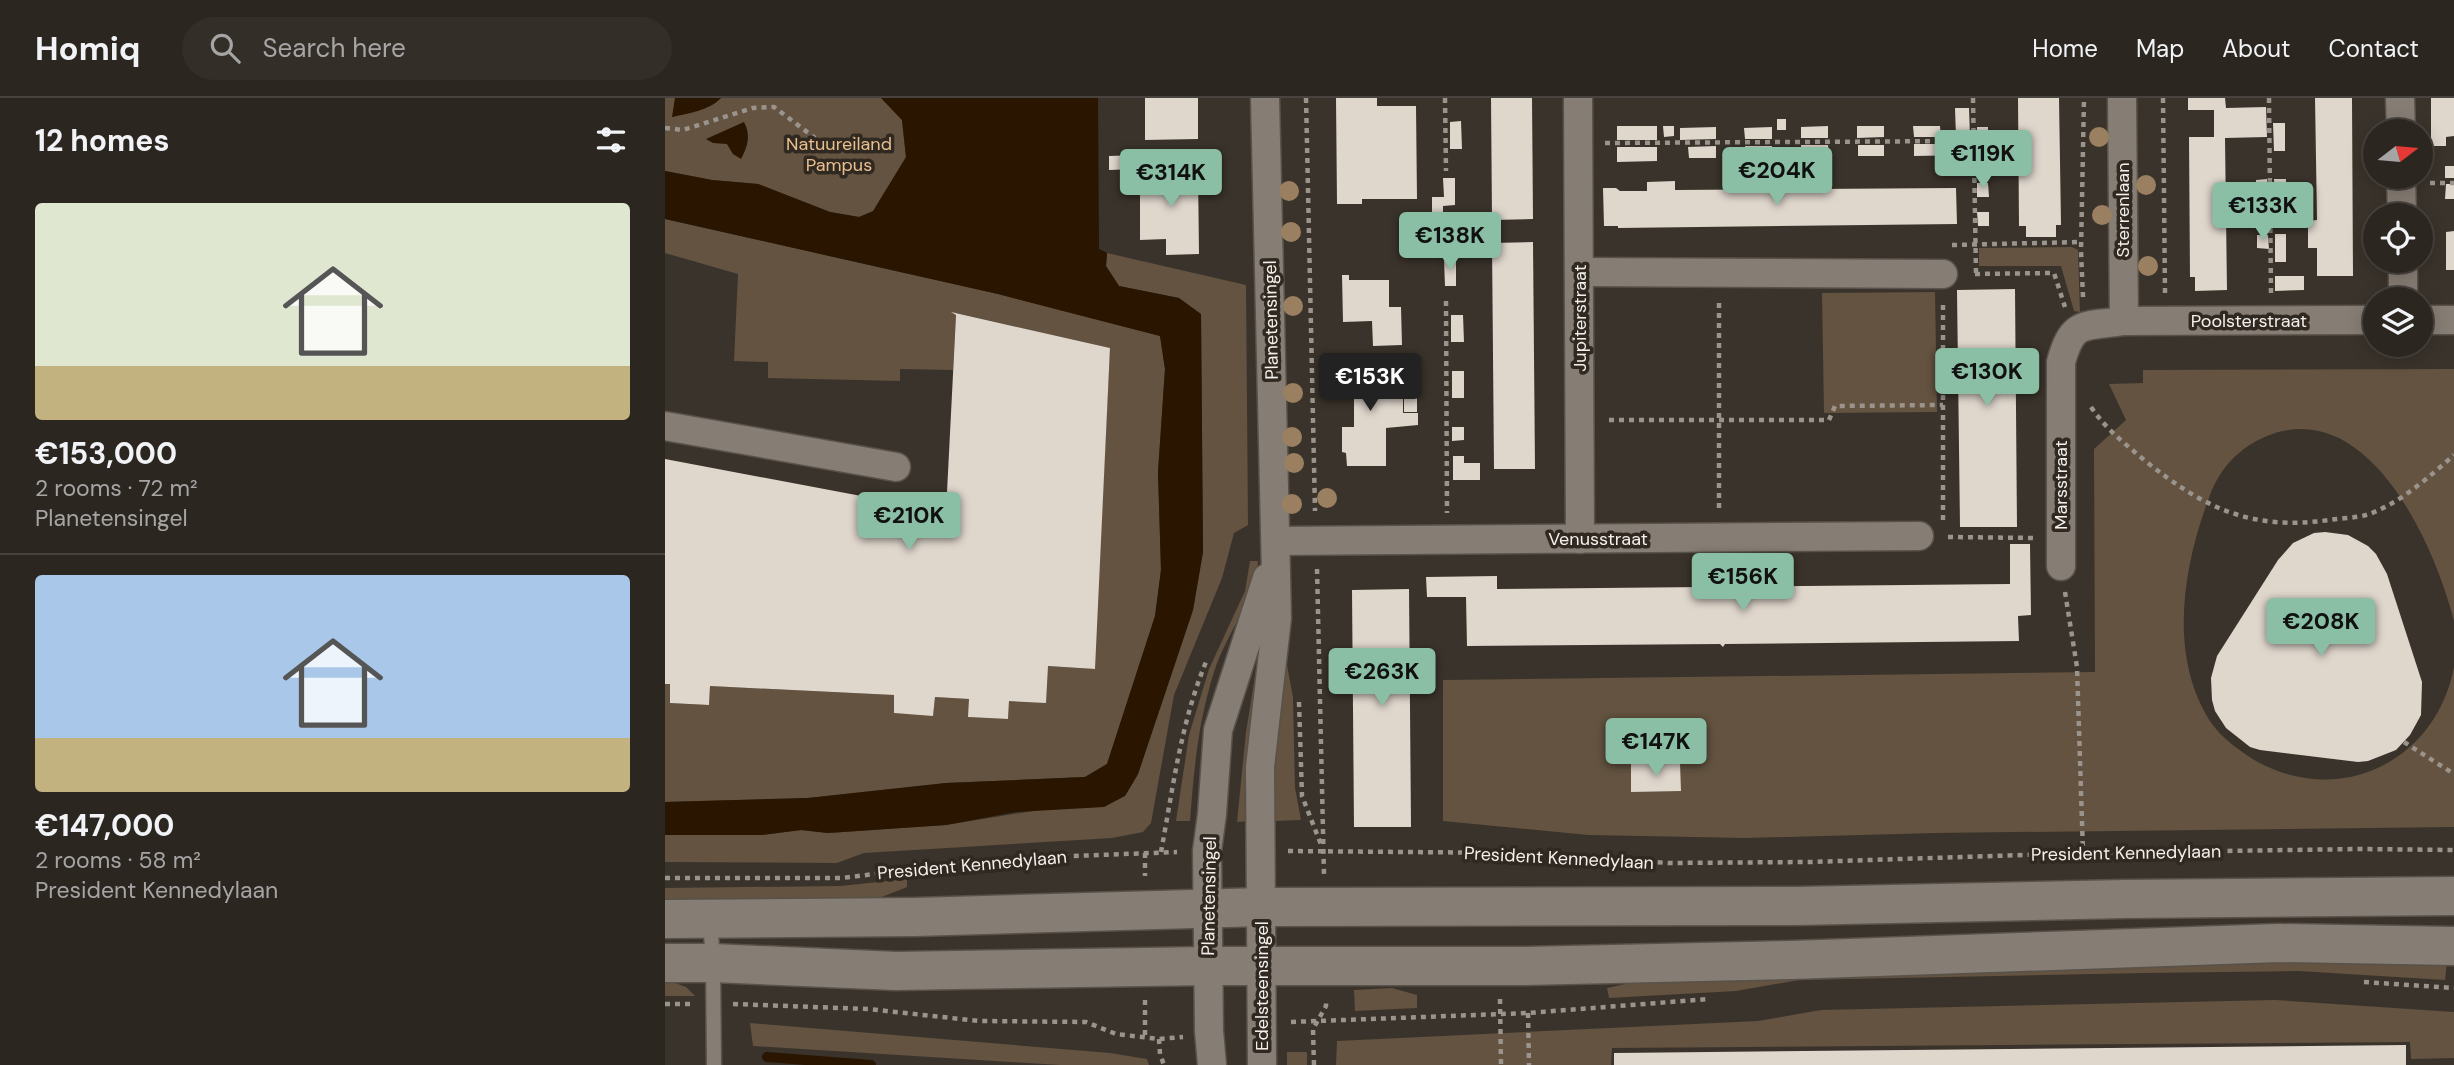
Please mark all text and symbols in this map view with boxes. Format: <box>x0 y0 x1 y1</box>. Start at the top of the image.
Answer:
search box <box>182 17 672 80</box>
text: Homiq <box>35 27 140 70</box>
icon: search <box>206 29 244 67</box>
text: Search here <box>262 31 406 65</box>
text: Home <box>2032 33 2098 64</box>
text: Map <box>2136 33 2184 64</box>
text: About <box>2222 33 2291 64</box>
text: Contact <box>2329 33 2419 64</box>
north arrow <box>2363 119 2433 189</box>
map controls <box>2363 119 2433 357</box>
text: 12 homes <box>35 121 169 160</box>
icon: filters <box>592 121 630 159</box>
pin: €119K <box>1934 130 2032 190</box>
park label: Natuureiland Pampus <box>786 132 892 177</box>
text: €119K <box>1951 138 2015 168</box>
pin: €204K <box>1728 148 1826 207</box>
pin: €314K <box>1122 150 1220 209</box>
text: €204K <box>1738 155 1816 185</box>
text: €314K <box>1136 157 1206 187</box>
street label: Sterrenlaan <box>2111 163 2135 257</box>
pin: €133K <box>2214 183 2312 242</box>
text: €133K <box>2228 190 2298 220</box>
button: locate <box>2363 203 2433 273</box>
pin: €138K <box>1401 212 1499 272</box>
text: €138K <box>1415 220 1485 250</box>
icon: home <box>270 248 396 374</box>
street label: Planetensingel <box>1258 260 1284 380</box>
street label: Jupiterstraat <box>1568 264 1592 372</box>
button: layers <box>2363 287 2433 357</box>
street label: Poolsterstraat <box>2191 309 2307 333</box>
pin: €130K <box>1938 348 2036 408</box>
pin: €153K <box>1321 354 1419 413</box>
text: €130K <box>1951 356 2023 386</box>
text: €153K <box>1335 361 1405 391</box>
text: €153,000 <box>35 434 177 473</box>
street label: Marsstraat <box>2049 440 2073 530</box>
text: 2 rooms · 72 m² <box>35 473 198 503</box>
pin: €210K <box>860 492 958 552</box>
text: €210K <box>873 500 945 530</box>
text: Planetensingel <box>35 503 188 533</box>
street label: Venusstraat <box>1548 527 1648 551</box>
pin: €156K <box>1694 554 1792 613</box>
text: €156K <box>1708 561 1778 591</box>
pin: €208K <box>2272 598 2370 658</box>
text: €208K <box>2282 606 2360 636</box>
icon: home <box>270 620 396 746</box>
pin: €263K <box>1333 648 1431 708</box>
text: €263K <box>1345 656 1419 686</box>
pin: €147K <box>1607 718 1705 778</box>
text: €147K <box>1622 726 1690 756</box>
text: €147,000 <box>35 806 174 845</box>
street label: Planetensingel <box>1196 836 1222 956</box>
street label: President Kennedylaan <box>2031 839 2221 867</box>
street label: President Kennedylaan <box>1463 841 1655 875</box>
text: 2 rooms · 58 m² <box>35 845 201 875</box>
street label: President Kennedylaan <box>876 845 1068 885</box>
text: President Kennedylaan <box>35 875 278 905</box>
street label: Edelsteensingel <box>1250 921 1274 1051</box>

